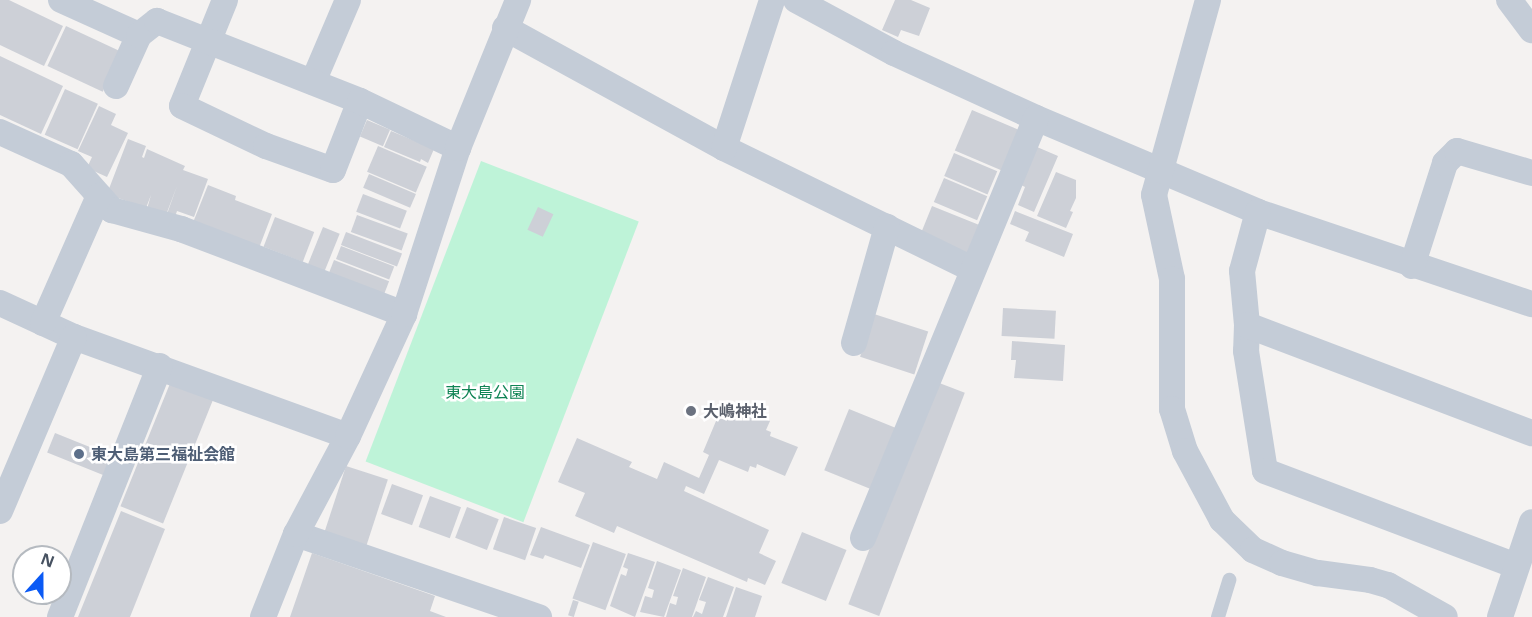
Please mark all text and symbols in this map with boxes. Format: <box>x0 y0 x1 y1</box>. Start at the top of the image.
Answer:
park label: 東大島公園 <box>445 382 525 402</box>
place label: 大嶋神社 <box>703 401 767 421</box>
marker: 大嶋神社 <box>684 404 698 418</box>
place label: 東大島第三福祉会館 <box>91 444 235 464</box>
marker: 東大島第三福祉会館 <box>72 447 86 461</box>
north arrow <box>12 545 72 605</box>
text: N <box>38 547 58 573</box>

